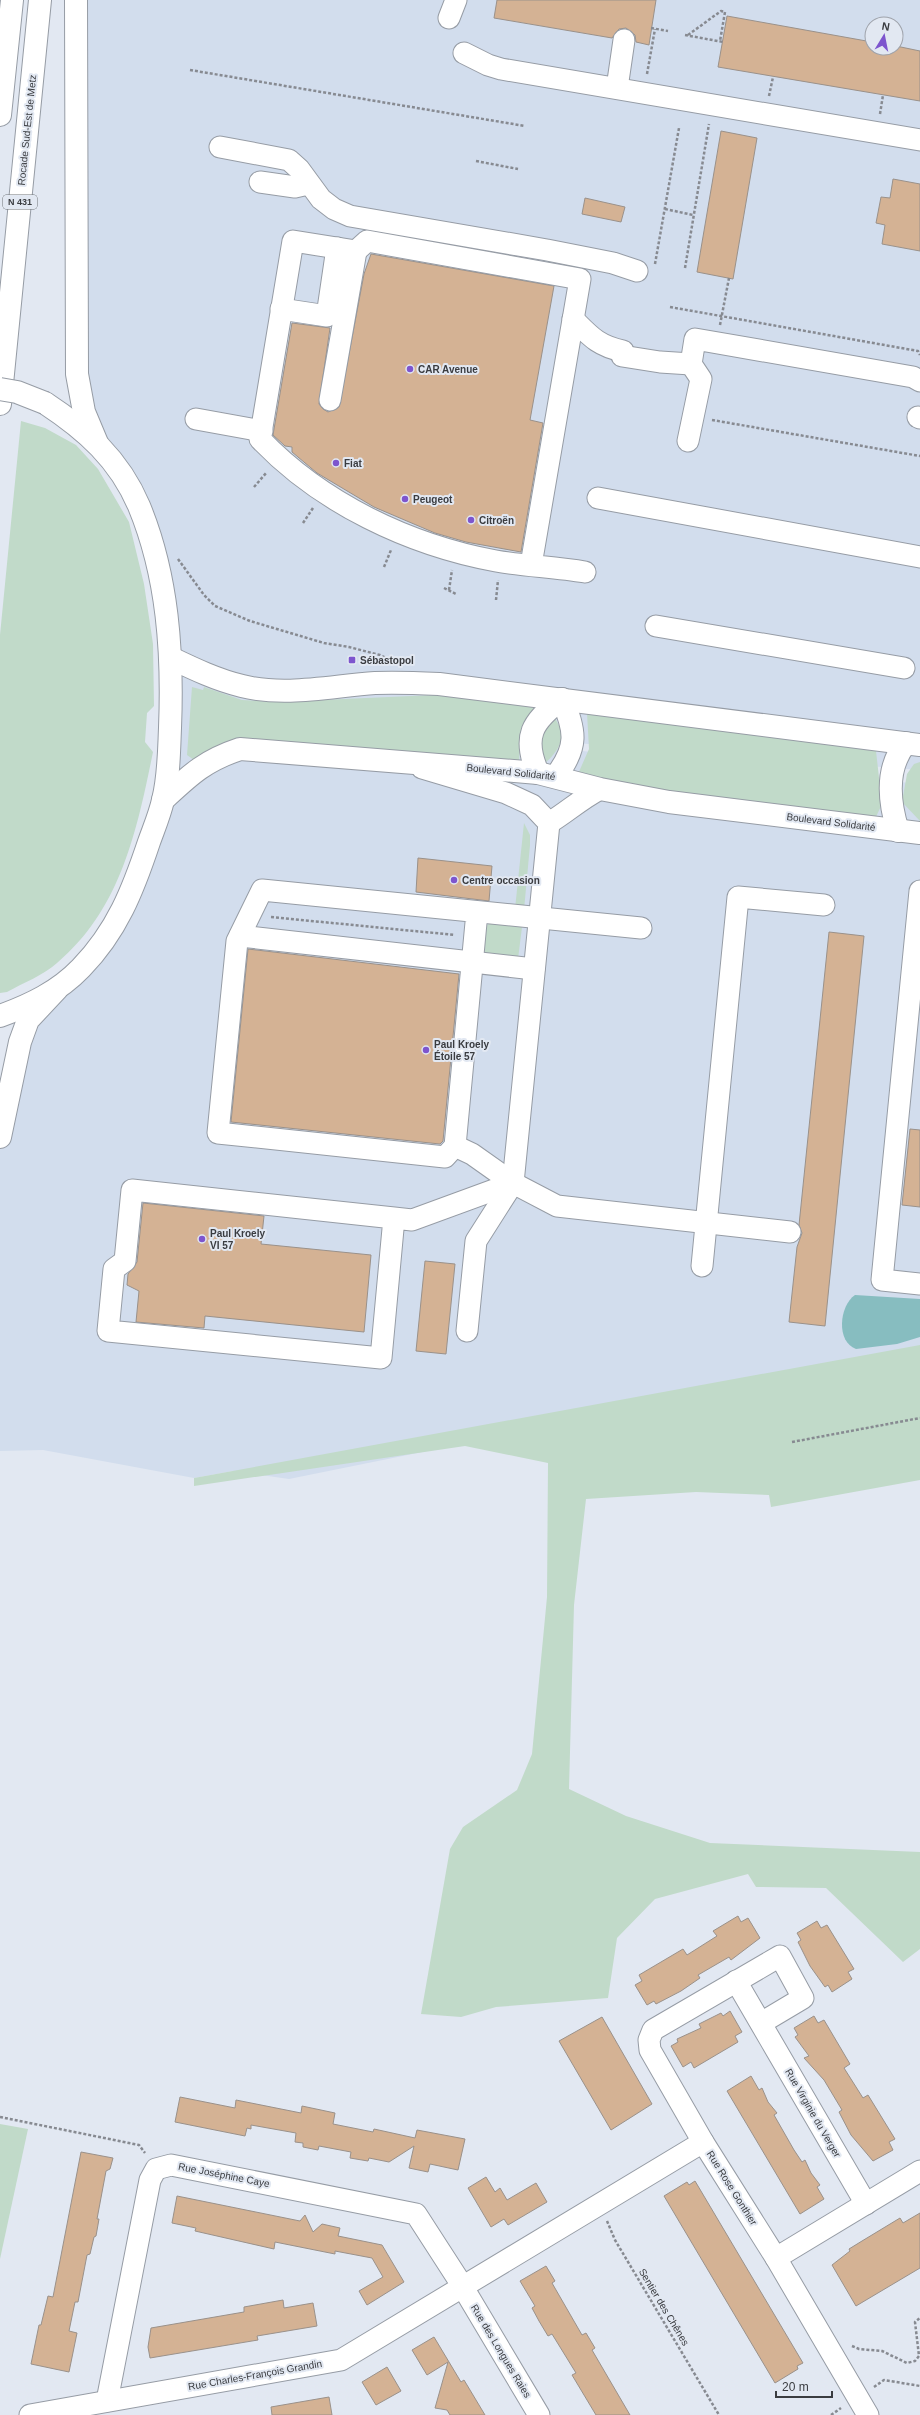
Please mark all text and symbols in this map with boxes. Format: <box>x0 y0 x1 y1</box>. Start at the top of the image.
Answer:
north arrow <box>864 16 904 56</box>
text: N <box>881 20 891 33</box>
street label: Rocade Sud-Est de Metz <box>16 74 38 186</box>
road number: N 431 <box>3 195 37 209</box>
marker: CAR Avenue <box>405 364 415 374</box>
place label: CAR Avenue <box>418 364 478 375</box>
marker: Fiat <box>331 458 341 468</box>
place label: Fiat <box>344 458 362 469</box>
marker: Peugeot <box>400 494 410 504</box>
place label: Peugeot <box>413 494 453 505</box>
marker: Citroën <box>466 515 476 525</box>
place label: Citroën <box>479 515 514 526</box>
marker: Sébastopol <box>347 655 357 665</box>
place label: Sébastopol <box>360 655 414 666</box>
street label: Boulevard Solidarité <box>466 762 557 782</box>
street label: Boulevard Solidarité <box>786 811 877 833</box>
marker: Centre occasion <box>449 875 459 885</box>
place label: Centre occasion <box>462 875 540 886</box>
place label: Paul Kroely Étoile 57 <box>434 1039 489 1062</box>
marker: Paul Kroely Étoile 57 <box>421 1045 431 1055</box>
place label: Paul Kroely VI 57 <box>210 1228 265 1251</box>
marker: Paul Kroely VI 57 <box>197 1234 207 1244</box>
street label: Rue Virginie du Verger <box>783 2067 843 2160</box>
street label: Rue Rose Gonthier <box>705 2149 760 2228</box>
street label: Rue Joséphine Caye <box>177 2161 271 2189</box>
street label: Sentier des Chênes <box>637 2267 691 2347</box>
street label: Rue des Longues Raies <box>469 2302 533 2400</box>
street label: Rue Charles-François Grandin <box>187 2358 323 2392</box>
scale bar <box>776 2373 832 2399</box>
text: 20 m <box>782 2380 809 2394</box>

